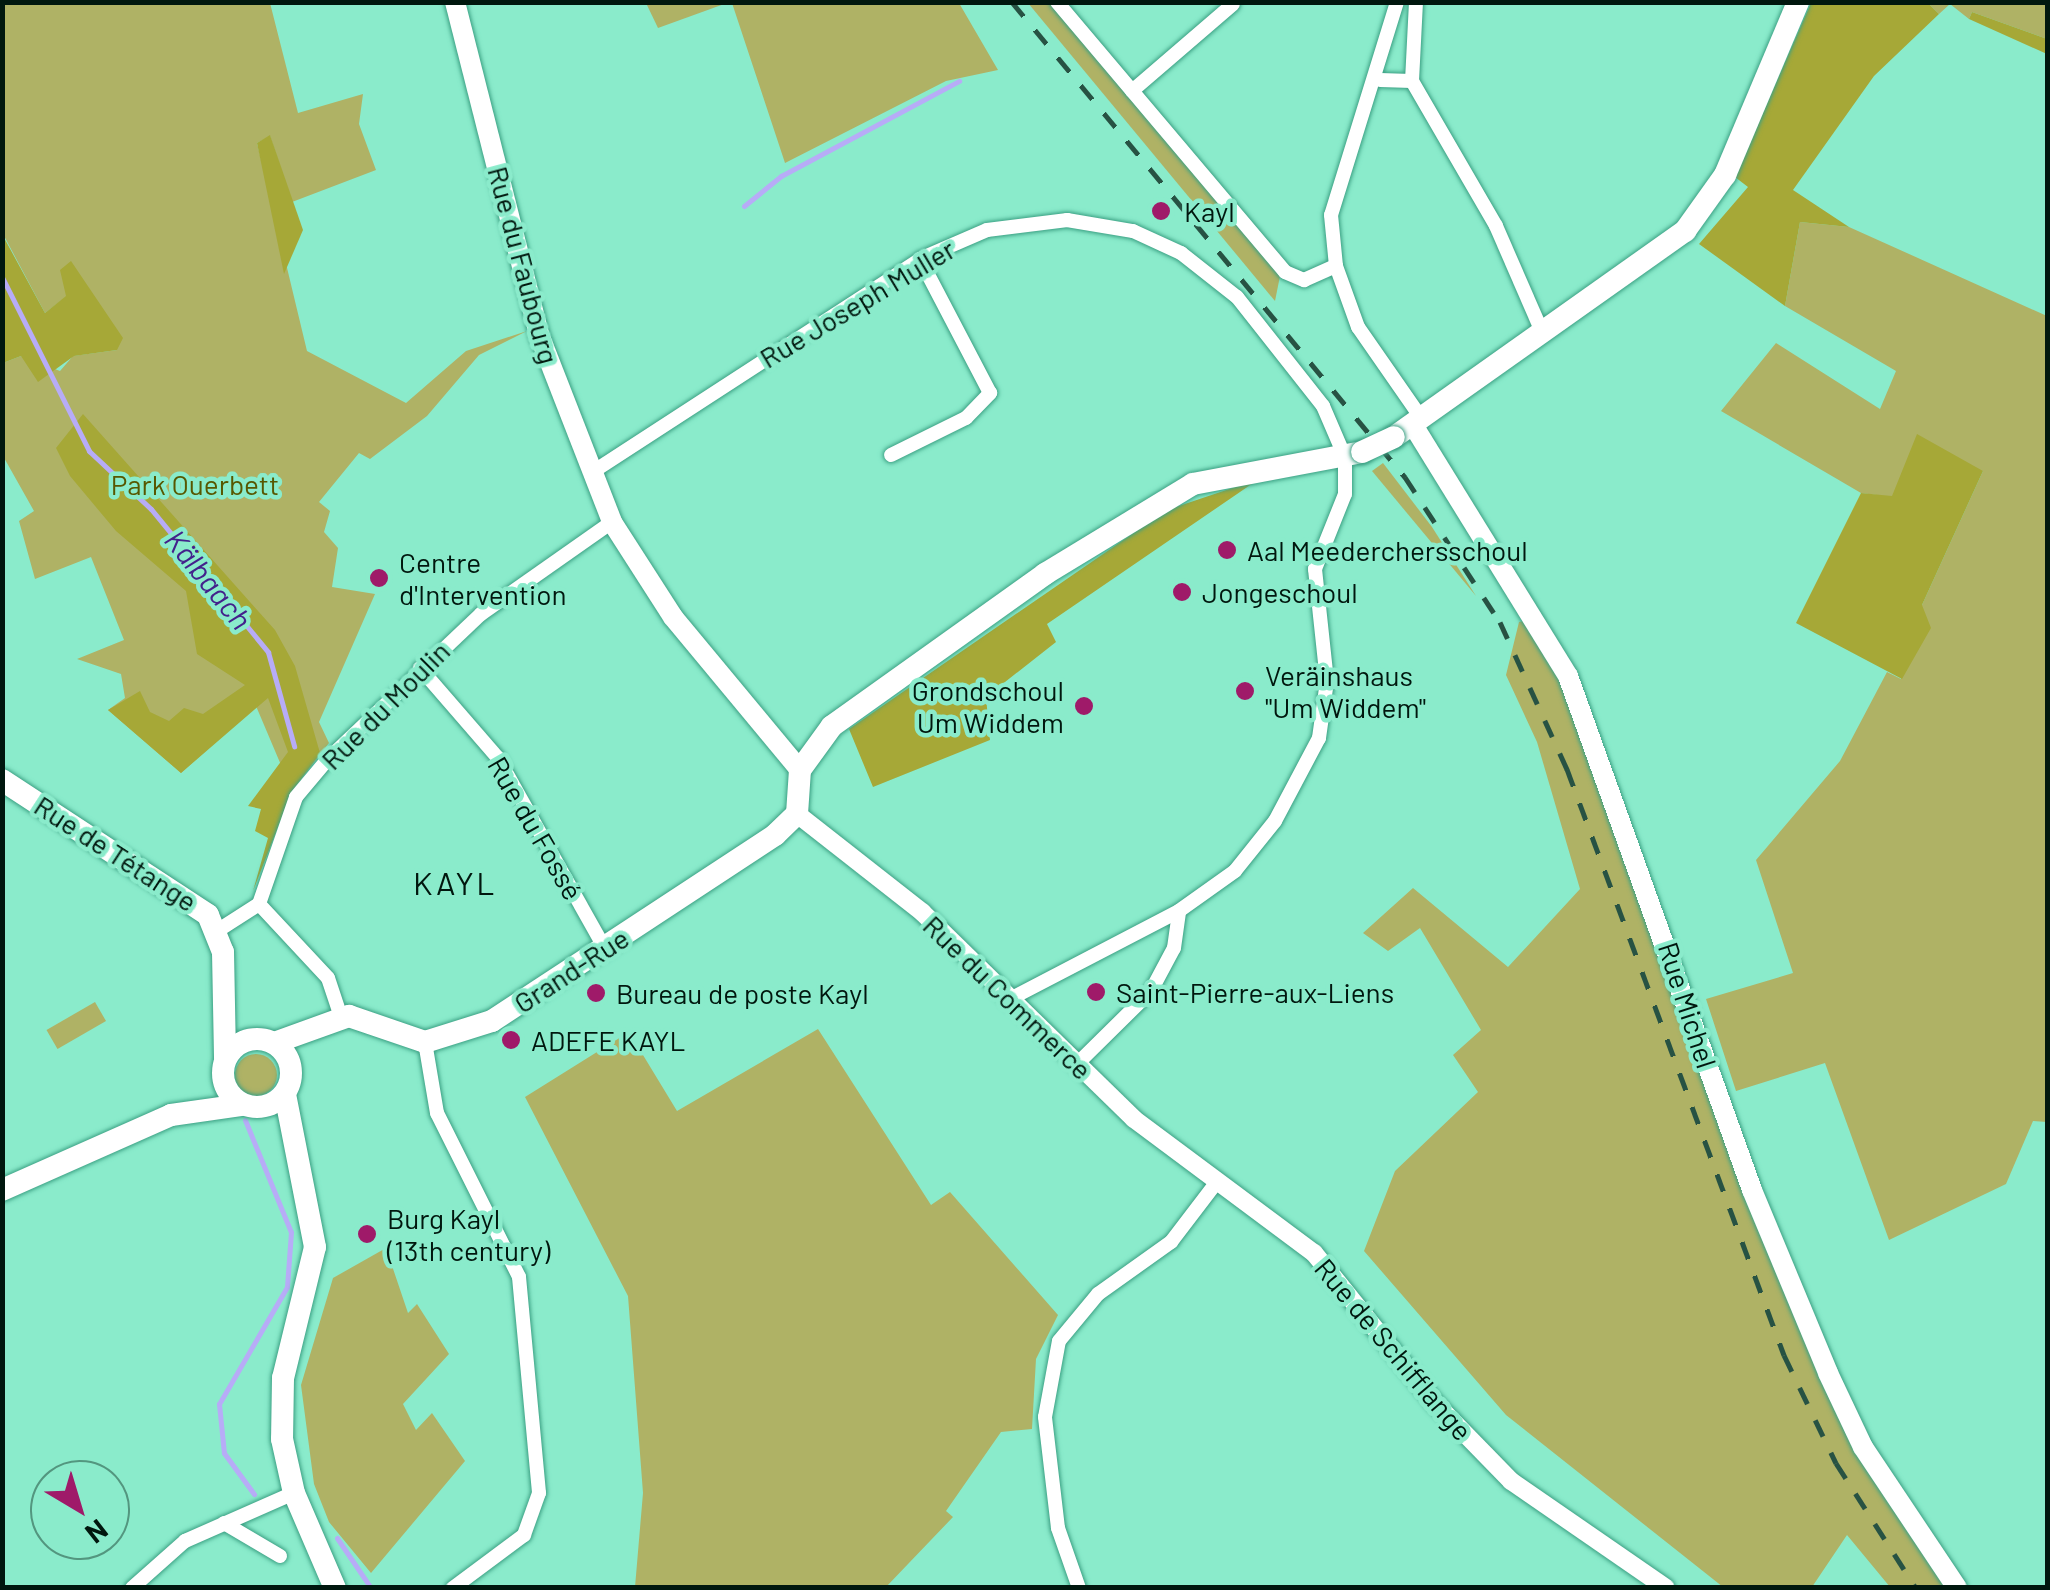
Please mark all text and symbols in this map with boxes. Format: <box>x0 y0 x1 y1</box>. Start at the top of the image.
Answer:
street label: Rue du Faubourg <box>481 163 567 367</box>
place label: Kayl <box>1184 194 1235 228</box>
marker: Kayl <box>1148 198 1174 224</box>
street label: Rue Joseph Muller <box>753 232 961 374</box>
park label: Park Ouerbett <box>111 467 279 501</box>
water label: Kälbaach <box>158 522 260 636</box>
place label: Aal Meederchersschoul <box>1247 533 1528 567</box>
marker: Aal Meederchersschoul <box>1216 539 1238 561</box>
place label: Centre d'Intervention <box>399 545 567 611</box>
marker: Centre d'Intervention <box>368 567 390 589</box>
place label: Jongeschoul <box>1202 575 1358 609</box>
marker: Jongeschoul <box>1171 581 1193 603</box>
street label: Rue du Moulin <box>314 634 456 776</box>
place label: Veräinshaus "Um Widdem" <box>1265 658 1426 724</box>
place label: Grondschoul Um Widdem <box>912 673 1064 739</box>
marker: Veräinshaus "Um Widdem" <box>1234 680 1256 702</box>
marker: Grondschoul Um Widdem <box>1073 695 1095 717</box>
street label: Rue du Fossé <box>481 750 591 906</box>
street label: Rue de Tétange <box>29 788 203 918</box>
district label: KAYL <box>413 863 497 901</box>
street label: Rue du Commerce <box>917 908 1099 1086</box>
street label: Grand-Rue <box>507 921 635 1019</box>
street label: Rue Michel <box>1652 938 1724 1072</box>
place label: Saint-Pierre-aux-Liens <box>1116 975 1394 1009</box>
place label: Bureau de poste Kayl <box>616 976 869 1010</box>
marker: Saint-Pierre-aux-Liens <box>1085 981 1107 1003</box>
marker: Bureau de poste Kayl <box>585 982 607 1004</box>
place label: ADEFE KAYL <box>531 1023 685 1057</box>
marker: ADEFE KAYL <box>500 1029 522 1051</box>
place label: Burg Kayl (13th century) <box>387 1201 550 1267</box>
marker: Burg Kayl (13th century) <box>356 1223 378 1245</box>
street label: Rue de Schifflange <box>1308 1251 1480 1447</box>
north arrow <box>30 1460 130 1560</box>
text: N <box>79 1513 115 1551</box>

